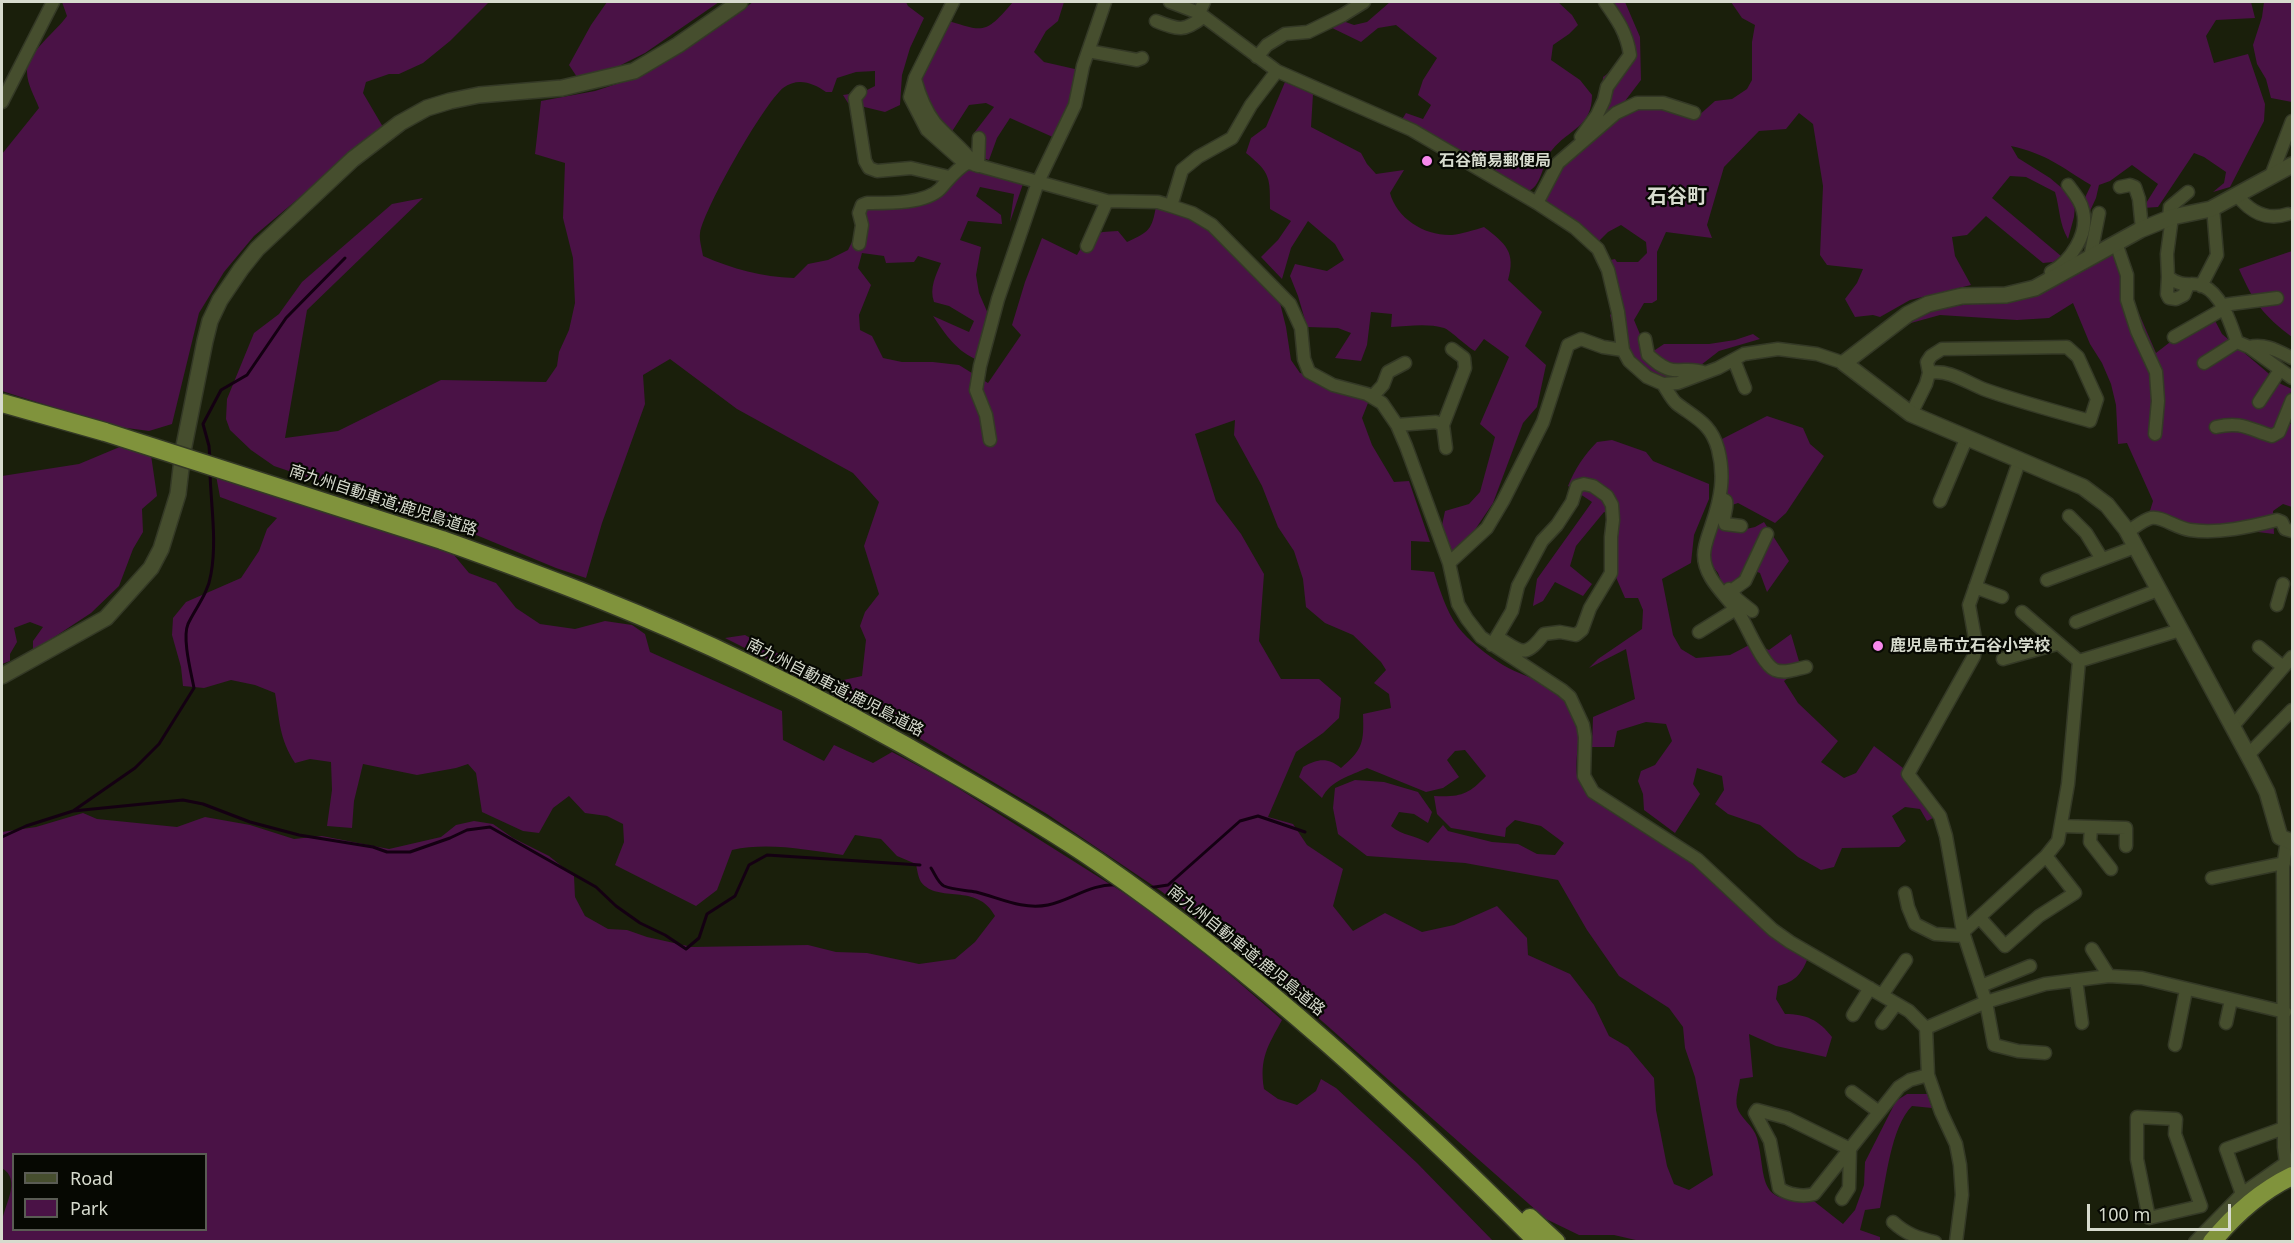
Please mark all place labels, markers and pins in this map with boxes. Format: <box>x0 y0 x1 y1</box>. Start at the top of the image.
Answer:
place label: 石谷簡易郵便局 <box>1439 151 1551 171</box>
marker: 石谷簡易郵便局 <box>1420 154 1434 168</box>
place label: 鹿児島市立石谷小学校 <box>1890 636 2050 656</box>
marker: 鹿児島市立石谷小学校 <box>1871 639 1885 653</box>

